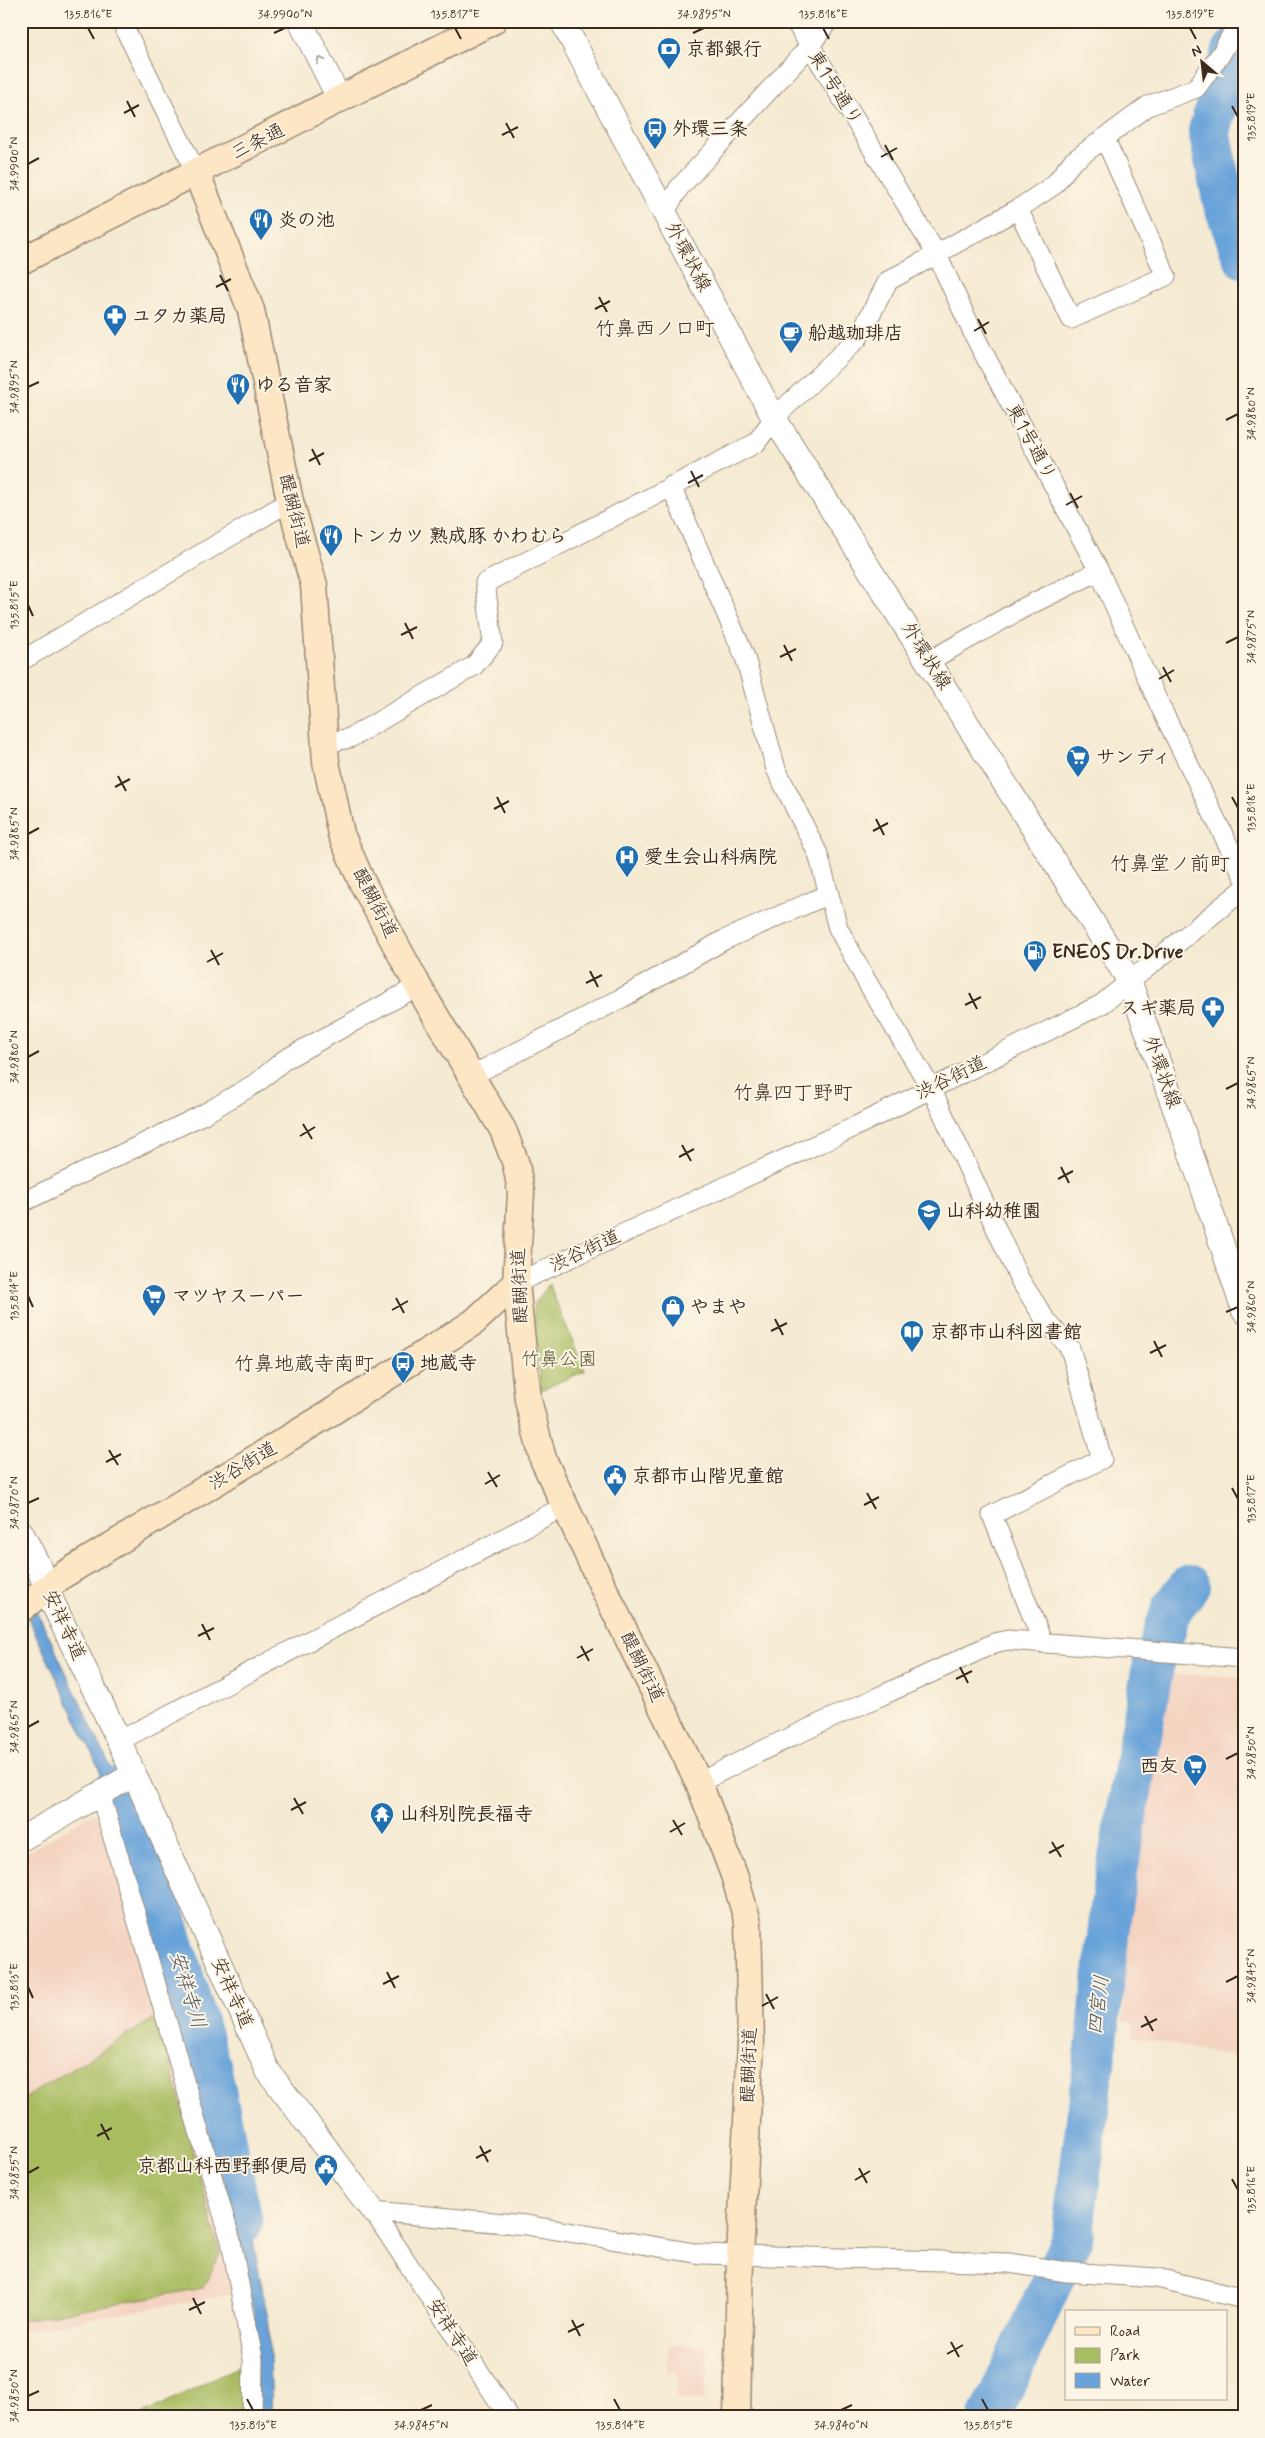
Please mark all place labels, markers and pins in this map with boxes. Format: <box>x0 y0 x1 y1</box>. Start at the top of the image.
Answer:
bank icon: 京都銀行 <box>656 36 682 70</box>
place label: 京都銀行 <box>686 37 762 62</box>
bus stop icon: 外環三条 <box>642 116 668 150</box>
place label: 外環三条 <box>672 117 748 142</box>
restaurant icon: 炎の池 <box>248 207 274 241</box>
place label: 炎の池 <box>278 208 335 233</box>
pharmacy icon: ユタカ薬局 <box>102 303 128 337</box>
place label: ユタカ薬局 <box>132 304 227 329</box>
cafe icon: 船越珈琲店 <box>778 320 804 354</box>
place label: 船越珈琲店 <box>808 321 903 346</box>
restaurant icon: ゆる音家 <box>225 372 251 406</box>
place label: ゆる音家 <box>256 373 332 398</box>
restaurant icon: トンカツ 熟成豚 かわむら <box>318 523 344 557</box>
place label: トンカツ 熟成豚 かわむら <box>348 524 567 549</box>
supermarket icon: サンディ <box>1065 744 1091 778</box>
place label: サンディ <box>1096 745 1171 770</box>
hospital icon: 愛生会山科病院 <box>614 844 640 878</box>
place label: 愛生会山科病院 <box>644 845 777 870</box>
fuel station icon: ENEOS Dr.Drive <box>1022 939 1048 973</box>
place label: ENEOS Dr.Drive <box>1052 940 1183 965</box>
pharmacy icon: スギ薬局 <box>1200 995 1226 1029</box>
place label: スギ薬局 <box>1120 996 1196 1021</box>
school or university icon: 山科幼稚園 <box>916 1198 942 1232</box>
place label: 山科幼稚園 <box>946 1199 1041 1224</box>
supermarket icon: マツヤスーパー <box>141 1283 167 1317</box>
place label: マツヤスーパー <box>172 1284 304 1309</box>
shop icon: やまや <box>660 1294 686 1328</box>
place label: やまや <box>690 1295 747 1320</box>
library icon: 京都市山科図書館 <box>899 1319 925 1353</box>
place label: 京都市山科図書館 <box>930 1320 1082 1345</box>
bus stop icon: 地蔵寺 <box>390 1350 416 1384</box>
place label: 地蔵寺 <box>420 1351 477 1376</box>
public building icon: 京都市山階児童館 <box>602 1463 628 1497</box>
place label: 京都市山階児童館 <box>632 1464 784 1489</box>
supermarket icon: 西友 <box>1182 1753 1208 1787</box>
place label: 西友 <box>1140 1754 1178 1779</box>
temple icon: 山科別院長福寺 <box>369 1801 395 1835</box>
place label: 山科別院長福寺 <box>400 1802 533 1827</box>
public building icon: 京都山科西野郵便局 <box>313 2153 339 2187</box>
place label: 京都山科西野郵便局 <box>137 2154 308 2179</box>

